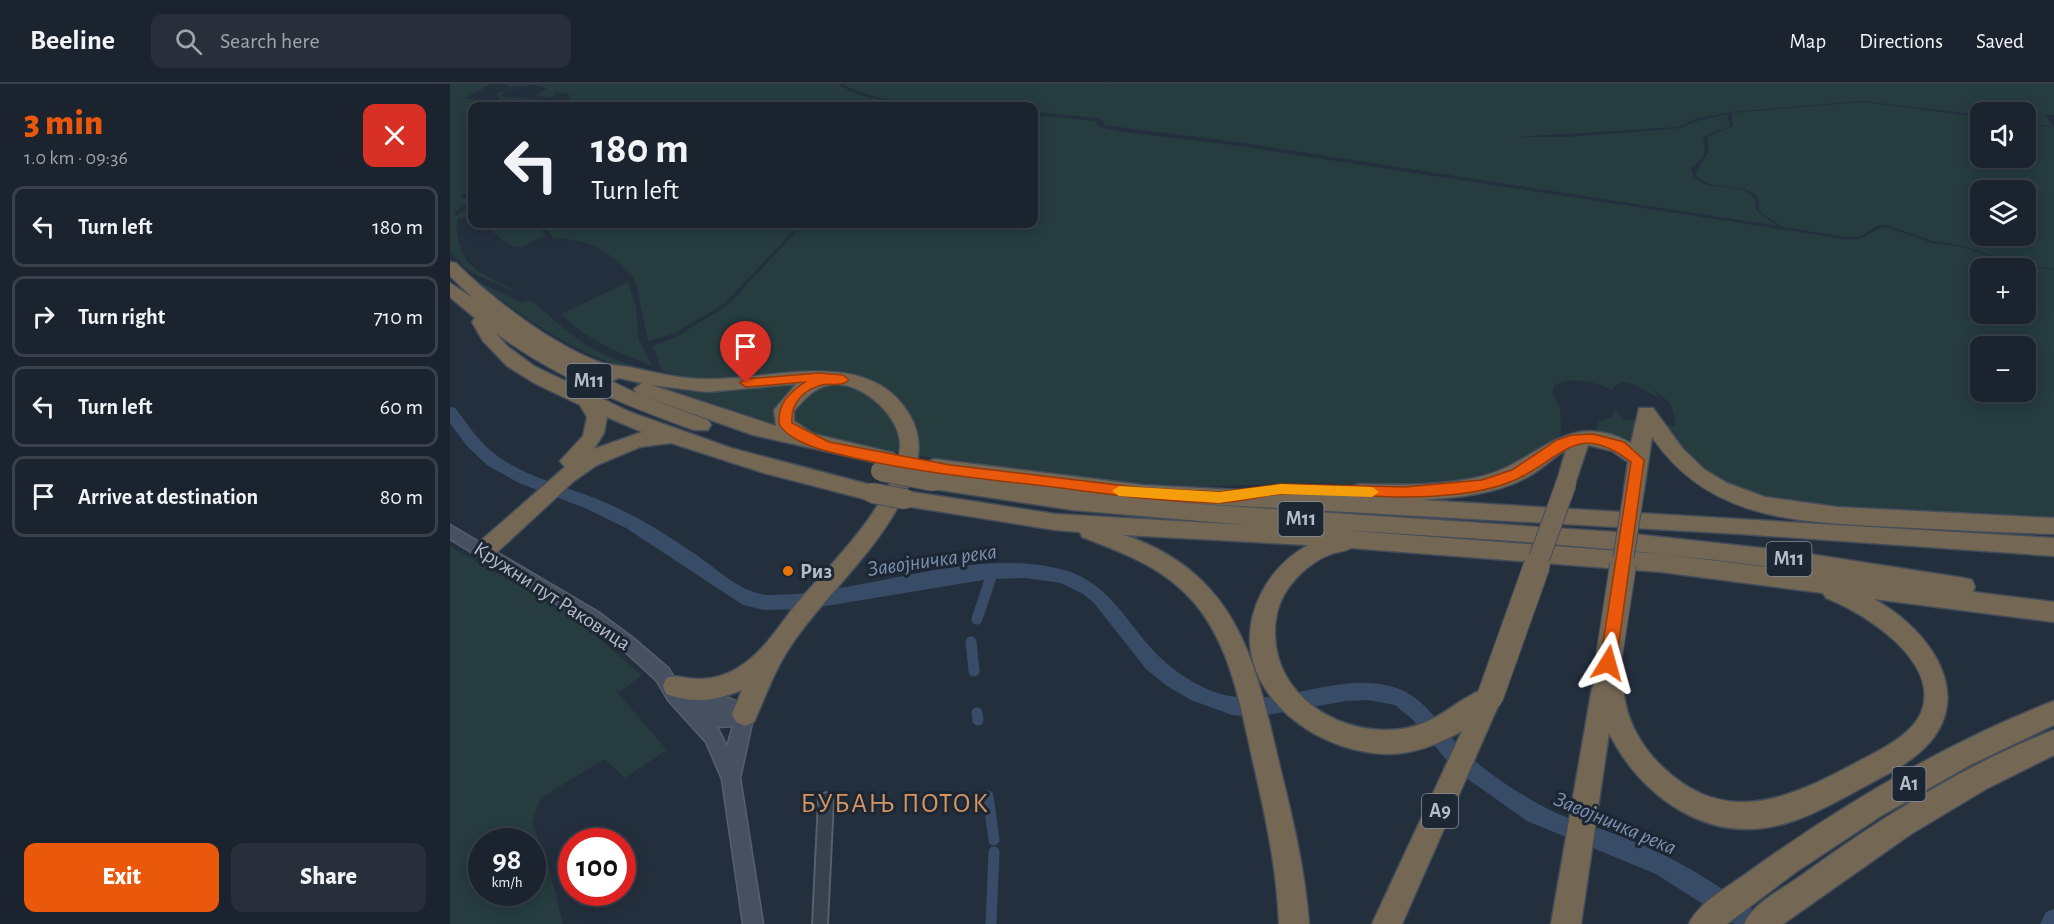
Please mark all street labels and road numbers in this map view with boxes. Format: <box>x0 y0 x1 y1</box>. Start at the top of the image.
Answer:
road number: M11 <box>566 364 612 398</box>
road number: M11 <box>1278 502 1324 536</box>
street label: Кружни пут Раковица <box>470 538 634 655</box>
road number: M11 <box>1766 542 1812 576</box>
road number: A1 <box>1892 767 1926 801</box>
road number: A9 <box>1422 794 1458 828</box>

